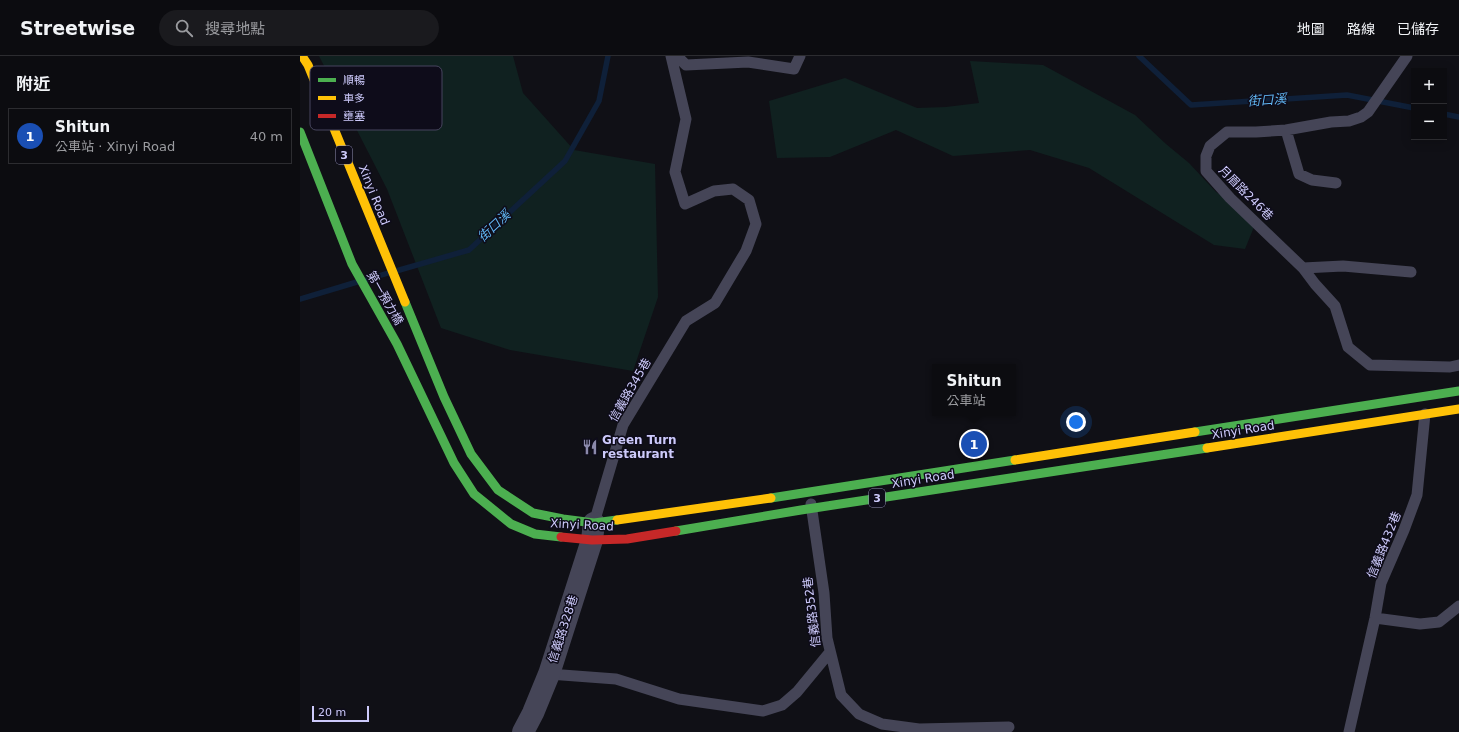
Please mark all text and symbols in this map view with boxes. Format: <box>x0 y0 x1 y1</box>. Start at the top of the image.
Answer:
search box <box>159 10 439 46</box>
text: Streetwise <box>20 17 135 39</box>
icon: search <box>173 17 195 39</box>
text: 搜尋地點 <box>205 20 265 38</box>
text: 地圖 <box>1297 21 1325 37</box>
text: 路線 <box>1347 21 1375 37</box>
text: 已儲存 <box>1397 21 1439 37</box>
legend <box>310 66 442 130</box>
map controls <box>1411 68 1447 140</box>
button: + <box>1411 68 1447 104</box>
text: 附近 <box>16 74 50 94</box>
text: 順暢 <box>343 74 365 87</box>
water label: 街口溪 <box>1247 91 1289 109</box>
text: 車多 <box>343 92 365 105</box>
button: − <box>1411 104 1447 140</box>
text: 壅塞 <box>343 110 365 123</box>
text: Shitun <box>55 118 110 136</box>
text: 1 <box>25 129 35 144</box>
text: 40 m <box>250 129 283 144</box>
text: 公車站 · Xinyi Road <box>55 139 175 154</box>
road number: 3 <box>336 146 352 164</box>
street label: Xinyi Road <box>356 163 392 227</box>
street label: 月眉路246巷 <box>1216 163 1276 223</box>
water label: 街口溪 <box>475 206 515 245</box>
street label: 第一預力橋 <box>364 269 406 327</box>
street label: 信義路345巷 <box>606 356 654 424</box>
popup <box>932 364 1016 416</box>
text: Shitun <box>946 372 1002 390</box>
text: 公車站 <box>946 393 985 408</box>
your location <box>1066 412 1086 432</box>
street label: Xinyi Road <box>1211 418 1275 442</box>
pin: 1 <box>961 429 987 459</box>
place label: Green Turn restaurant <box>602 433 677 461</box>
restaurant icon: Green Turn restaurant <box>581 438 599 456</box>
street label: Xinyi Road <box>891 467 955 491</box>
road number: 3 <box>869 489 885 507</box>
street label: 信義路432巷 <box>1364 510 1404 580</box>
street label: Xinyi Road <box>550 516 614 534</box>
street label: 信義路352巷 <box>801 576 823 648</box>
street label: 信義路328巷 <box>545 593 581 665</box>
scale bar <box>312 704 369 723</box>
text: 20 m <box>318 706 346 719</box>

